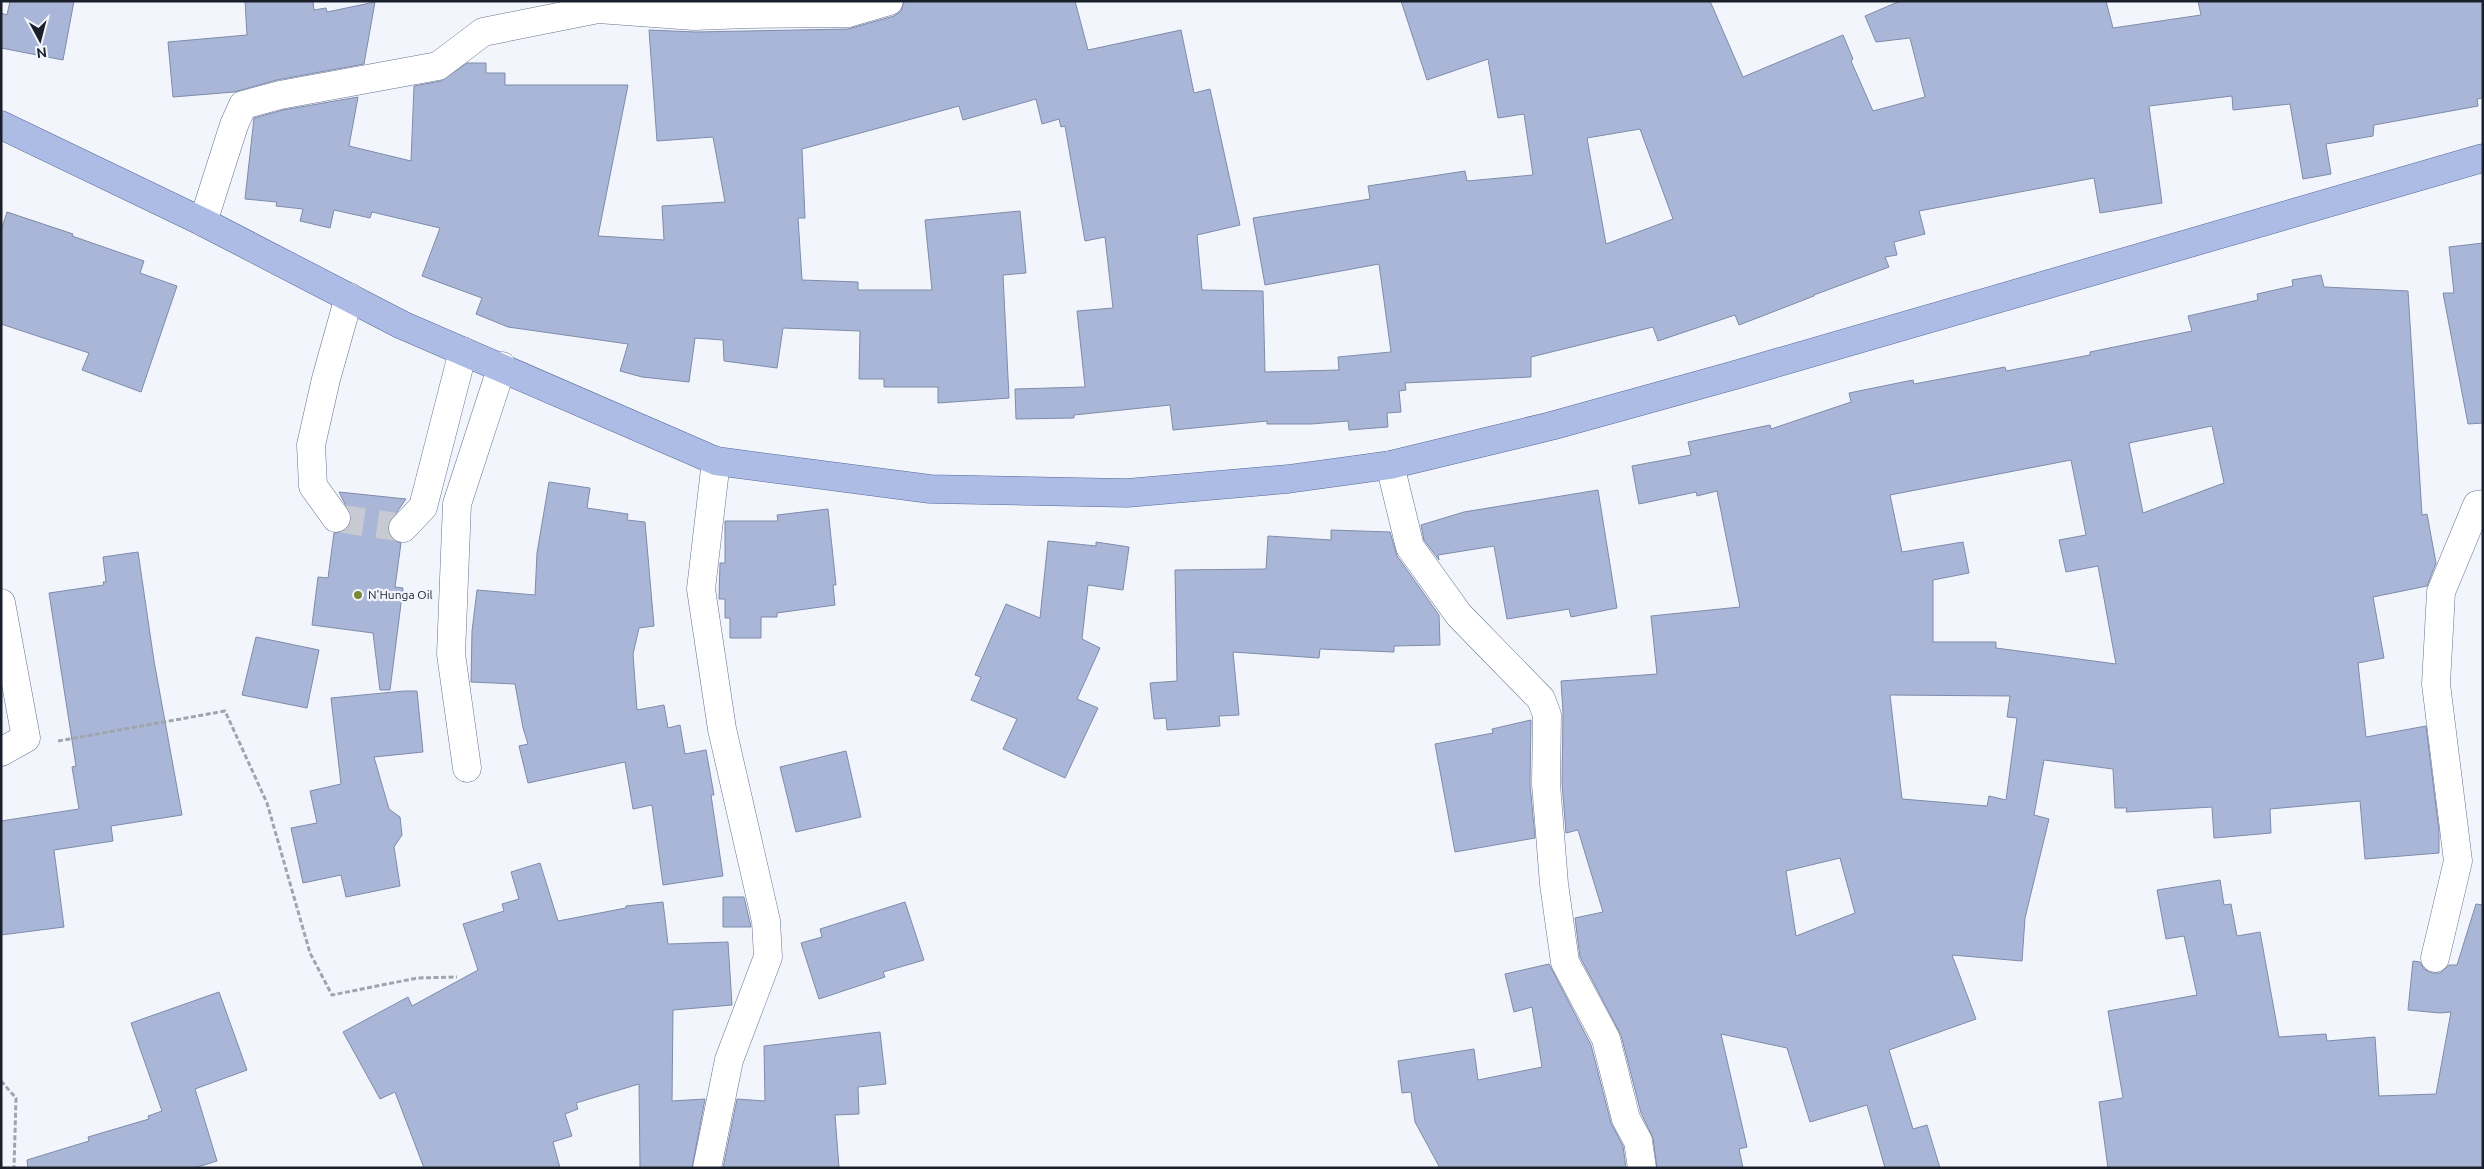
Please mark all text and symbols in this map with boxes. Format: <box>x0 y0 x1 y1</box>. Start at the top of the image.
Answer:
north arrow <box>15 15 65 65</box>
text: N <box>35 44 48 61</box>
place label: N'Hunga Oil <box>368 588 433 601</box>
marker: N'Hunga Oil <box>352 589 364 601</box>

